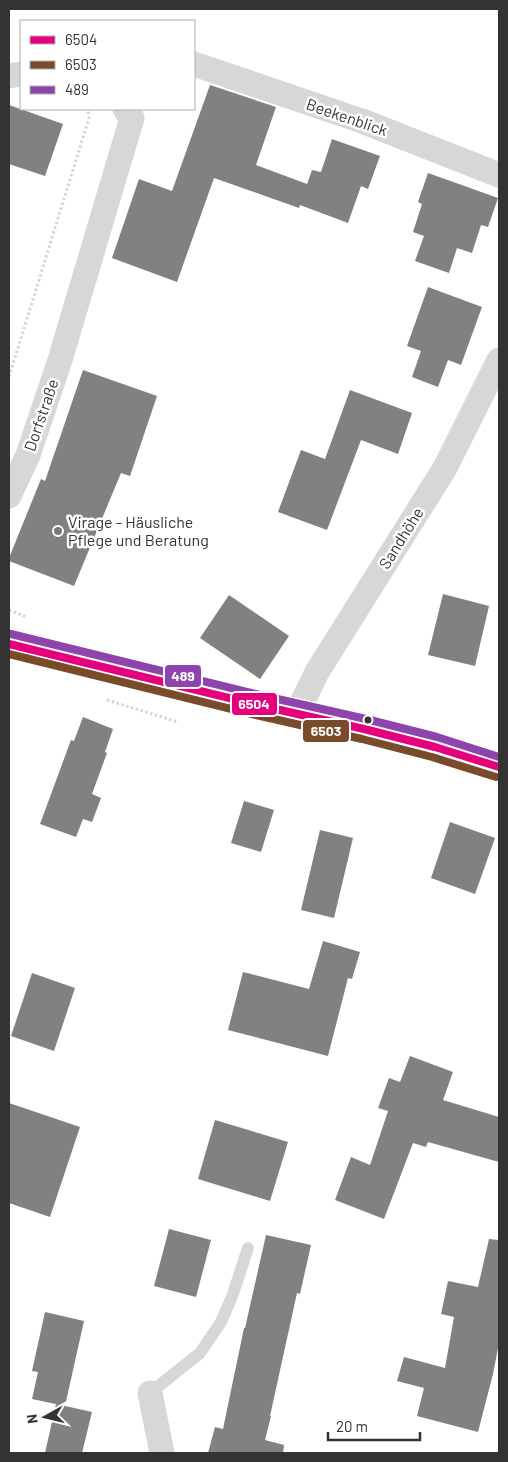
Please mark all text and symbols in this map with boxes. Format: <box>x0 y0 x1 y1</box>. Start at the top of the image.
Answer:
legend <box>20 20 195 110</box>
text: 6504 <box>65 30 97 48</box>
text: 6503 <box>65 55 97 73</box>
text: 489 <box>65 80 89 98</box>
street label: Beekenblick <box>304 94 390 139</box>
street label: Dorfstraße <box>19 376 62 453</box>
street label: Sandhöhe <box>374 503 427 572</box>
place label: Virage - Häusliche Pflege und Beratung <box>68 512 209 549</box>
marker: Virage - Häusliche Pflege und Beratung <box>52 525 64 537</box>
line badge: 489 <box>164 664 202 688</box>
text: 489 <box>171 667 195 684</box>
line badge: 6504 <box>231 692 278 716</box>
text: 6504 <box>238 695 270 712</box>
unlabelled marker <box>363 715 373 725</box>
line badge: 6503 <box>302 719 350 743</box>
text: 6503 <box>311 722 341 739</box>
north arrow <box>20 1392 70 1442</box>
scale bar <box>328 1410 420 1442</box>
text: N <box>23 1413 41 1425</box>
text: 20 m <box>336 1417 368 1435</box>

